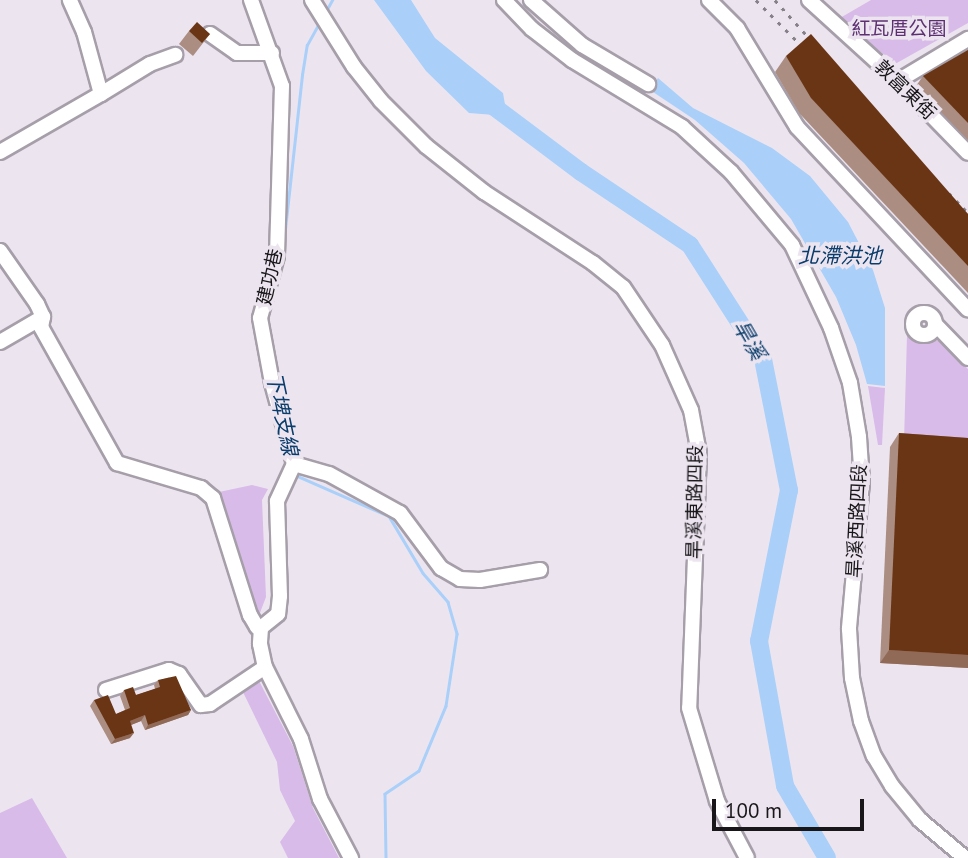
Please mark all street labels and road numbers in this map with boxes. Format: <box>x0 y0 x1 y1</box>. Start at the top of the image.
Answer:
street label: 敦富東街 <box>870 55 940 125</box>
street label: 建功巷 <box>253 247 287 307</box>
street label: 旱溪東路四段 <box>683 445 707 559</box>
street label: 旱溪西路四段 <box>843 463 871 579</box>

